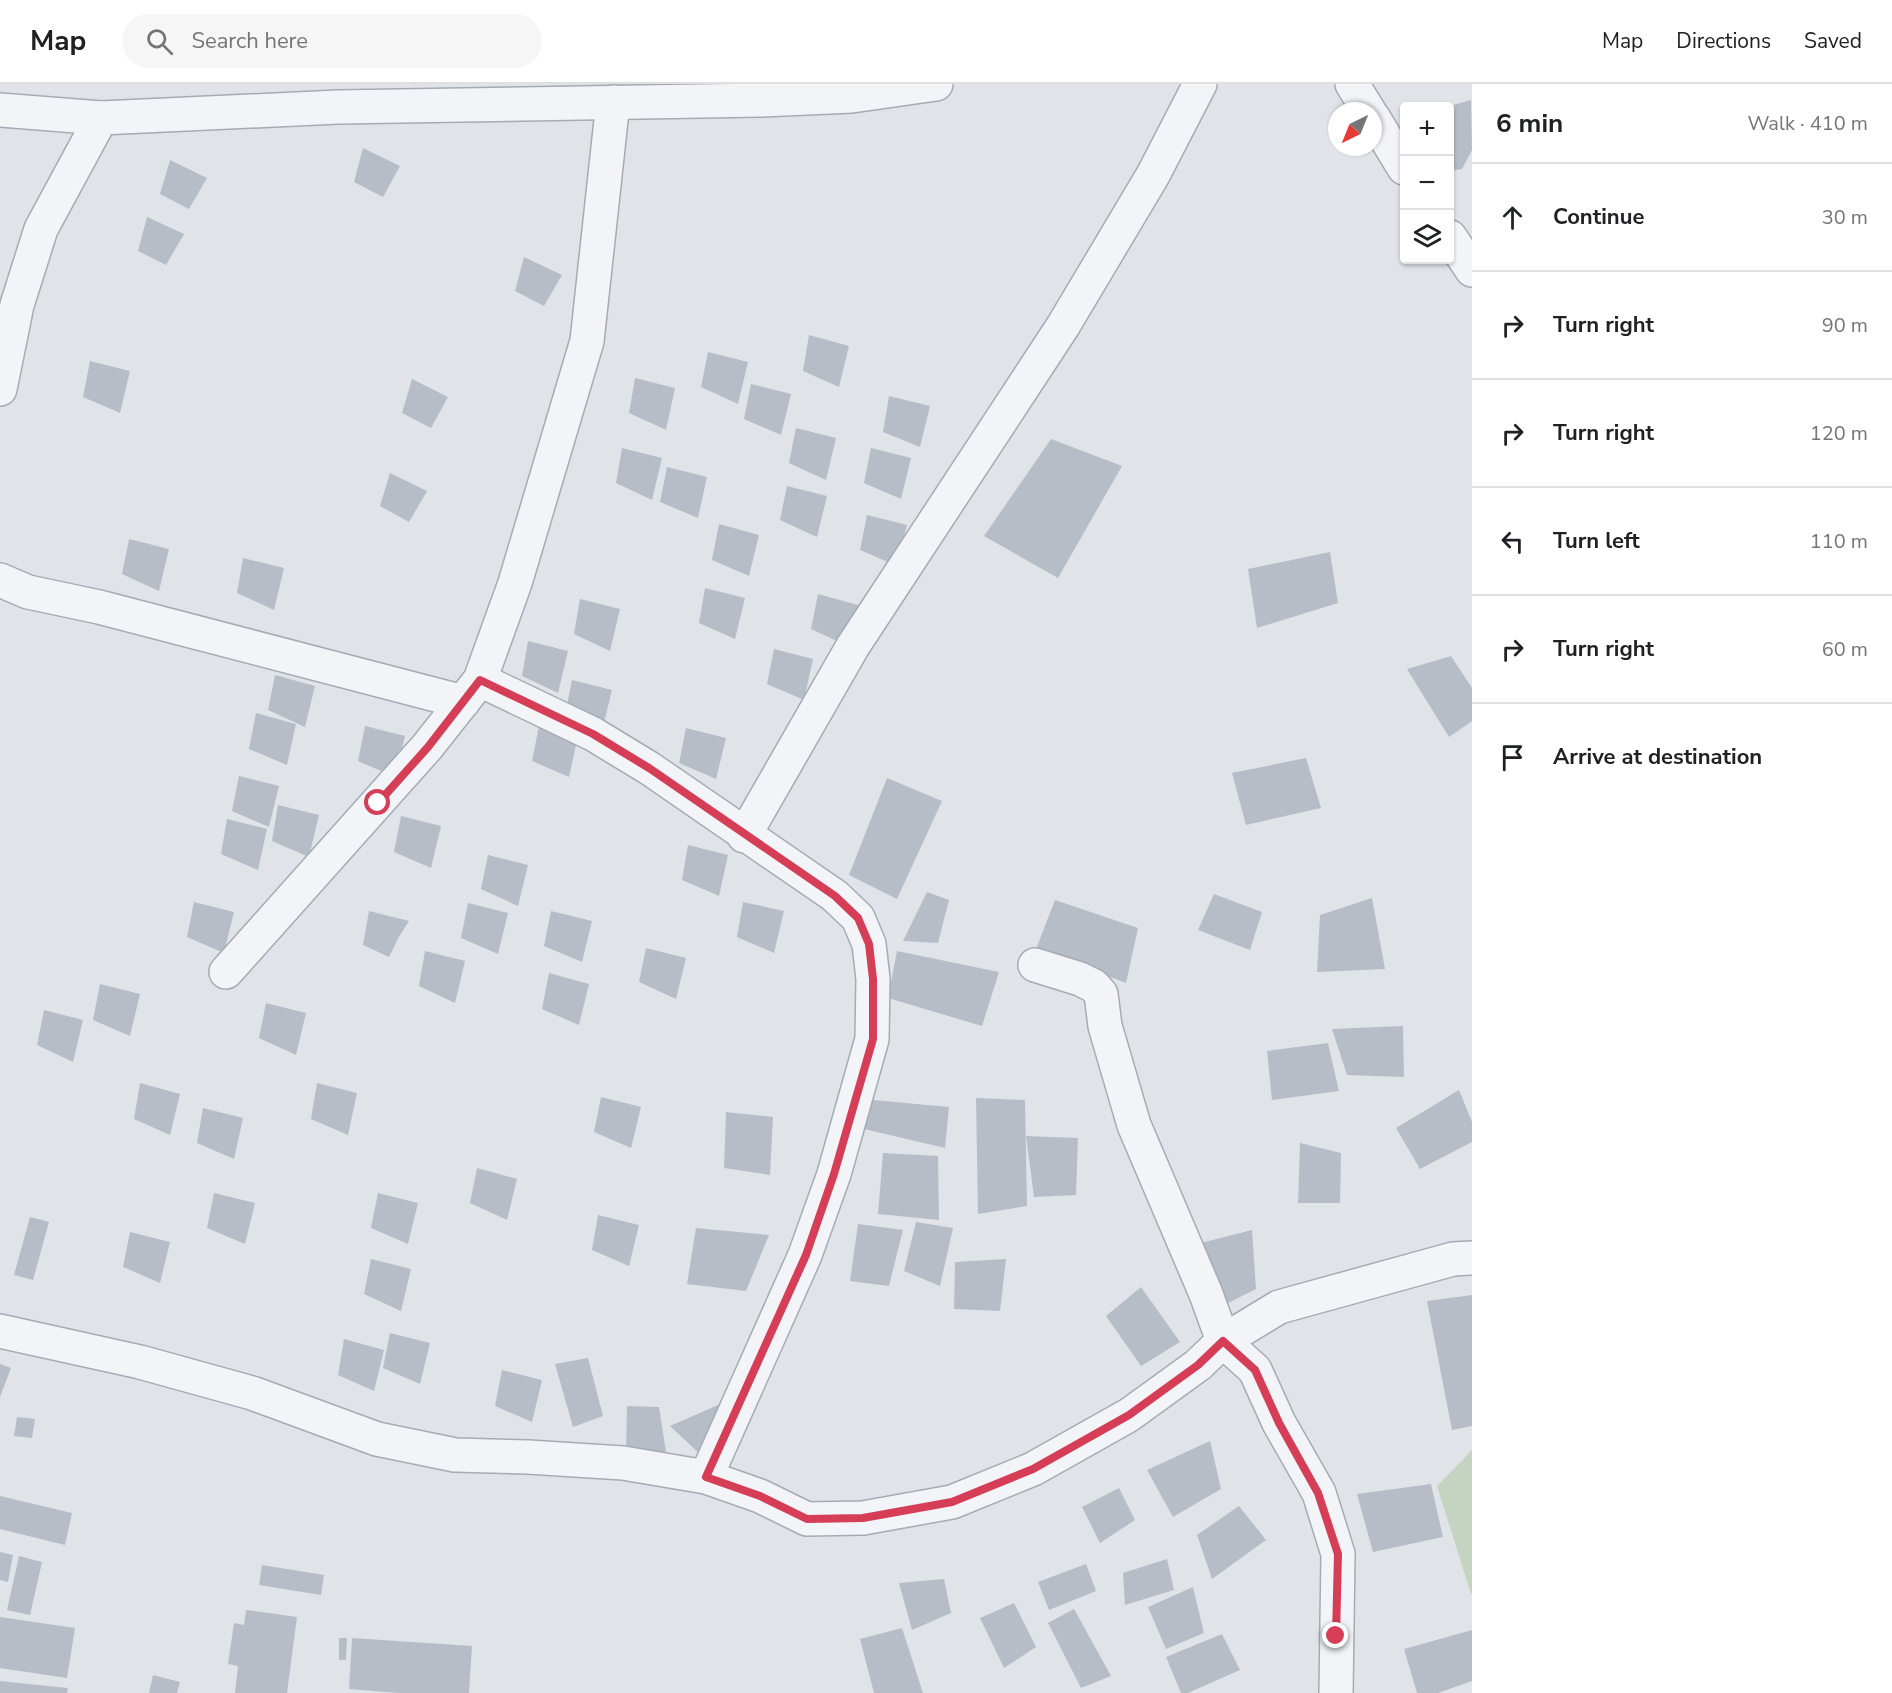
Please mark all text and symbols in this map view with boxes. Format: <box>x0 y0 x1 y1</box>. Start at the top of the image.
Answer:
search box <box>122 14 542 68</box>
text: Map <box>30 22 86 60</box>
icon: search <box>143 25 176 58</box>
text: Search here <box>191 26 308 56</box>
text: Map <box>1602 27 1643 55</box>
text: Directions <box>1676 27 1771 55</box>
text: Saved <box>1804 27 1862 55</box>
north arrow <box>1328 102 1382 156</box>
map controls <box>1400 102 1454 264</box>
button: + <box>1400 102 1454 156</box>
text: 6 min <box>1496 106 1563 141</box>
text: Walk · 410 m <box>1748 110 1868 137</box>
button: − <box>1400 156 1454 210</box>
icon: ahead <box>1496 201 1529 234</box>
text: Continue <box>1553 202 1644 232</box>
text: 30 m <box>1822 204 1868 231</box>
button: layers <box>1400 210 1454 264</box>
icon: right <box>1496 309 1529 342</box>
text: Turn right <box>1553 310 1654 340</box>
text: 90 m <box>1822 312 1868 339</box>
icon: right <box>1496 417 1529 450</box>
text: Turn right <box>1553 418 1654 448</box>
text: 120 m <box>1810 420 1868 447</box>
icon: left <box>1496 525 1529 558</box>
text: Turn left <box>1553 526 1640 556</box>
text: 110 m <box>1810 528 1868 555</box>
icon: right <box>1496 633 1529 666</box>
text: Turn right <box>1553 634 1654 664</box>
text: 60 m <box>1822 636 1868 663</box>
icon: arrive <box>1496 741 1529 774</box>
text: Arrive at destination <box>1553 742 1762 772</box>
route start <box>364 789 390 815</box>
route end <box>1322 1622 1348 1648</box>

